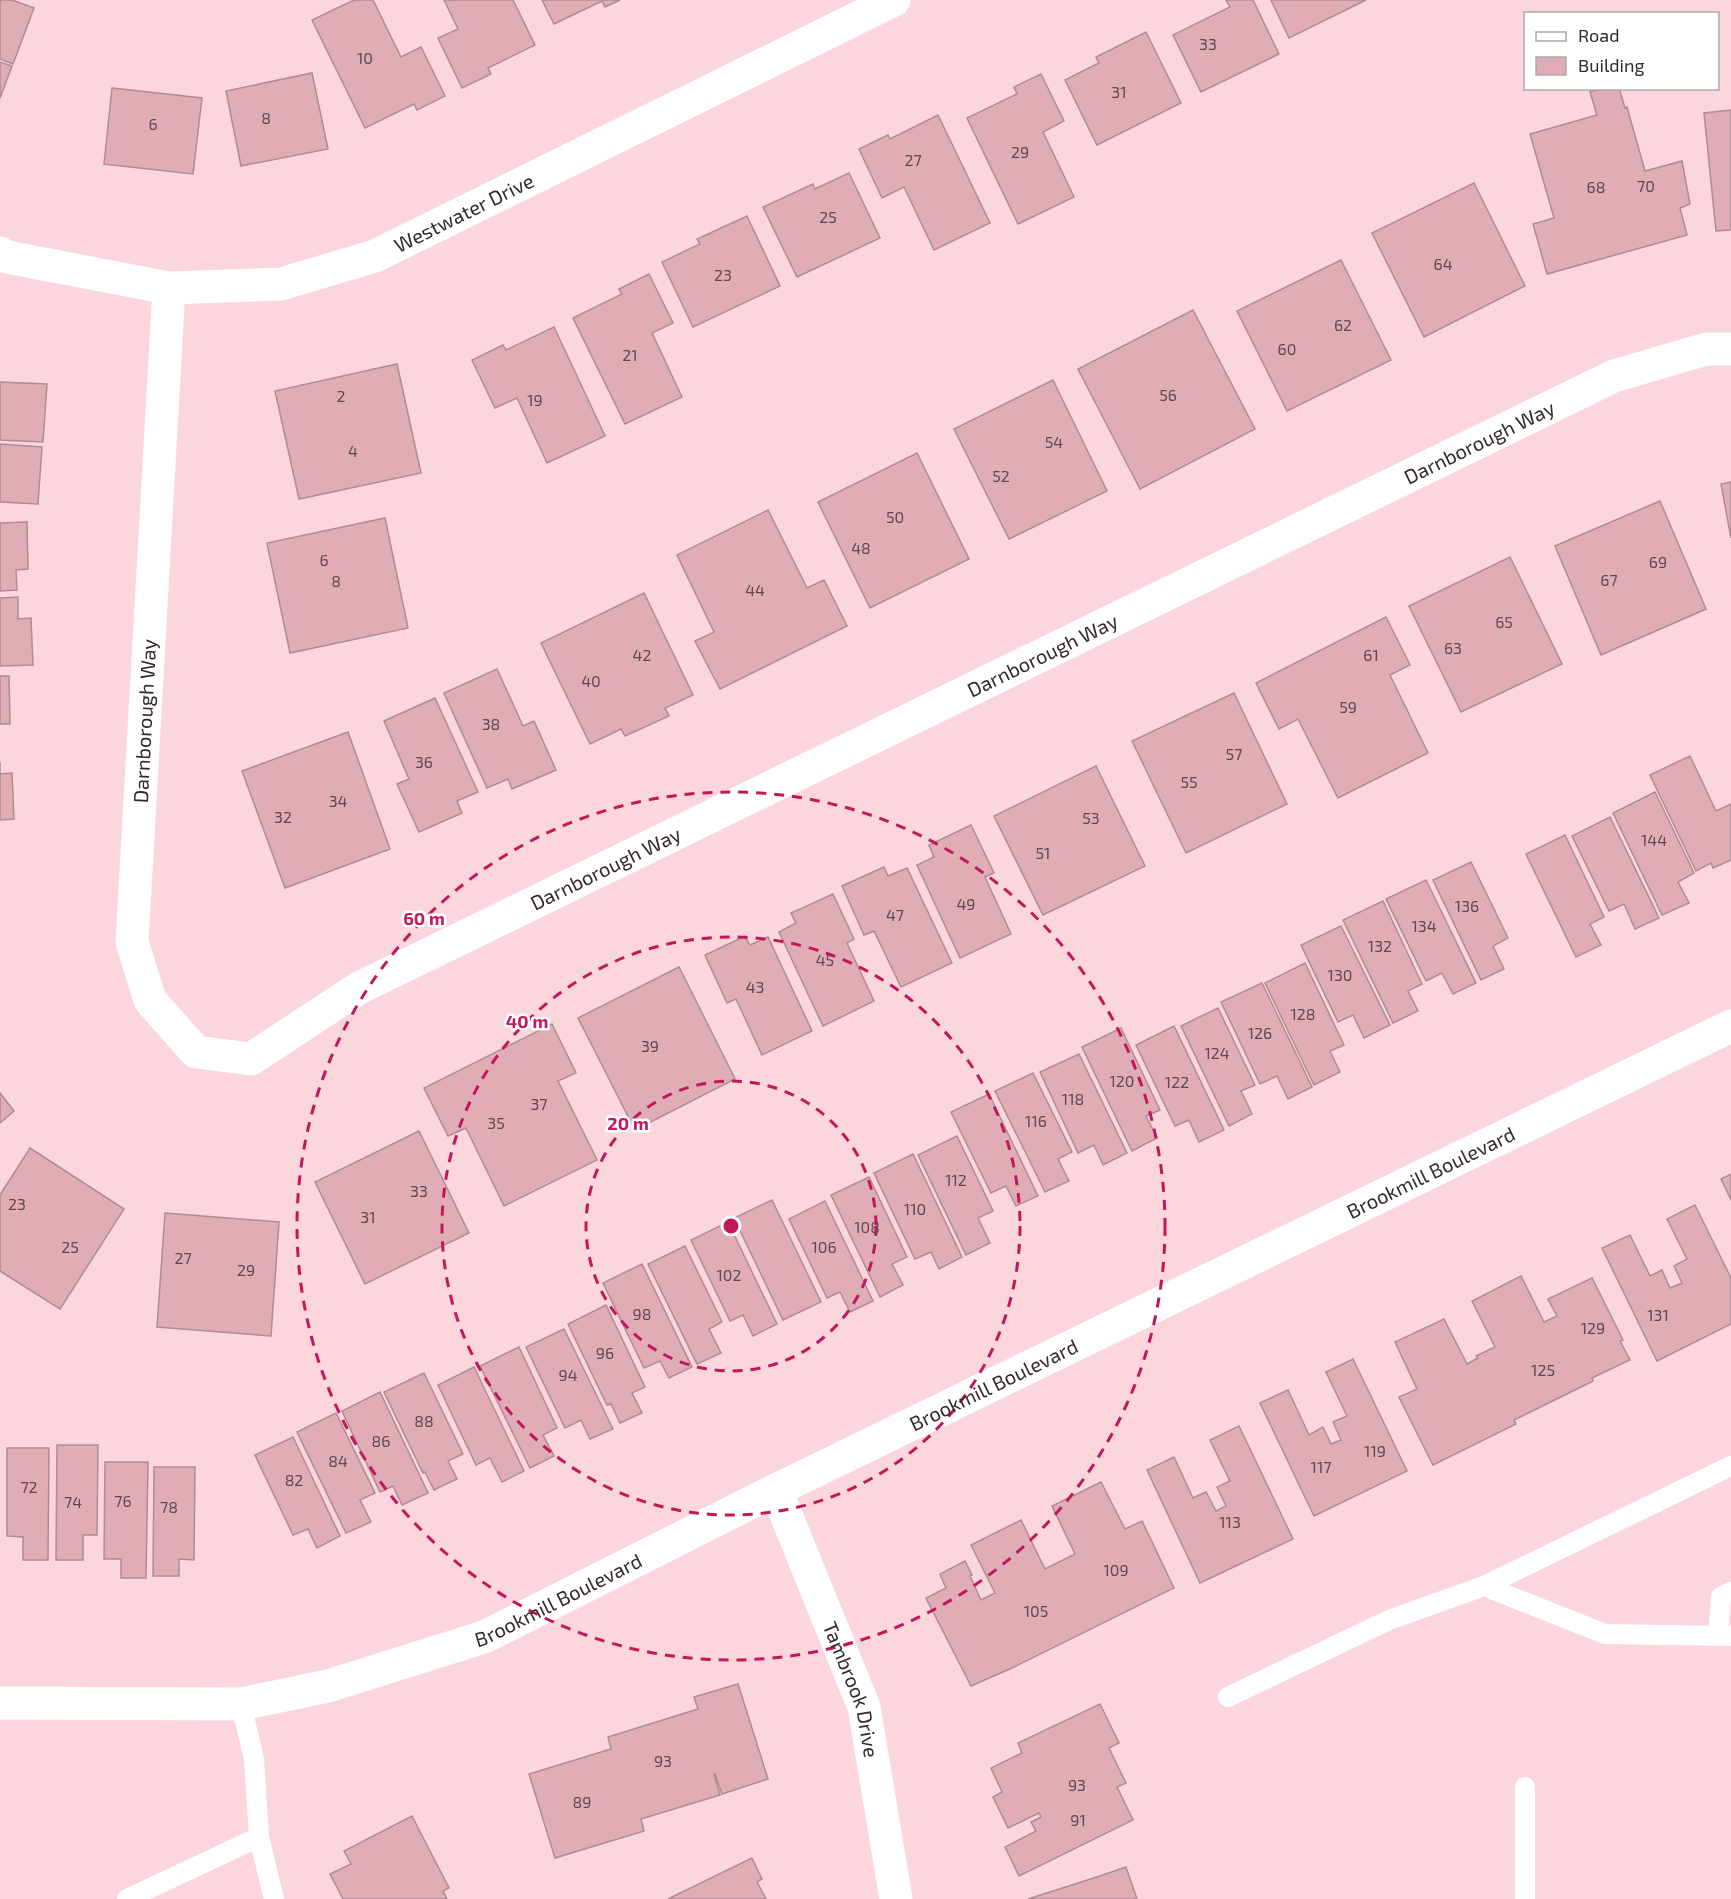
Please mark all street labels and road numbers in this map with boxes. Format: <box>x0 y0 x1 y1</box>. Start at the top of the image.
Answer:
street label: Westwater Drive <box>390 168 537 257</box>
street label: Darnborough Way <box>1400 395 1559 489</box>
street label: Darnborough Way <box>963 608 1122 702</box>
street label: Darnborough Way <box>128 638 160 804</box>
street label: Darnborough Way <box>526 821 685 915</box>
street label: Brookmill Boulevard <box>1343 1121 1519 1223</box>
street label: Brookmill Boulevard <box>905 1333 1081 1435</box>
street label: Brookmill Boulevard <box>471 1548 645 1651</box>
street label: Tambrook Drive <box>819 1618 884 1759</box>

